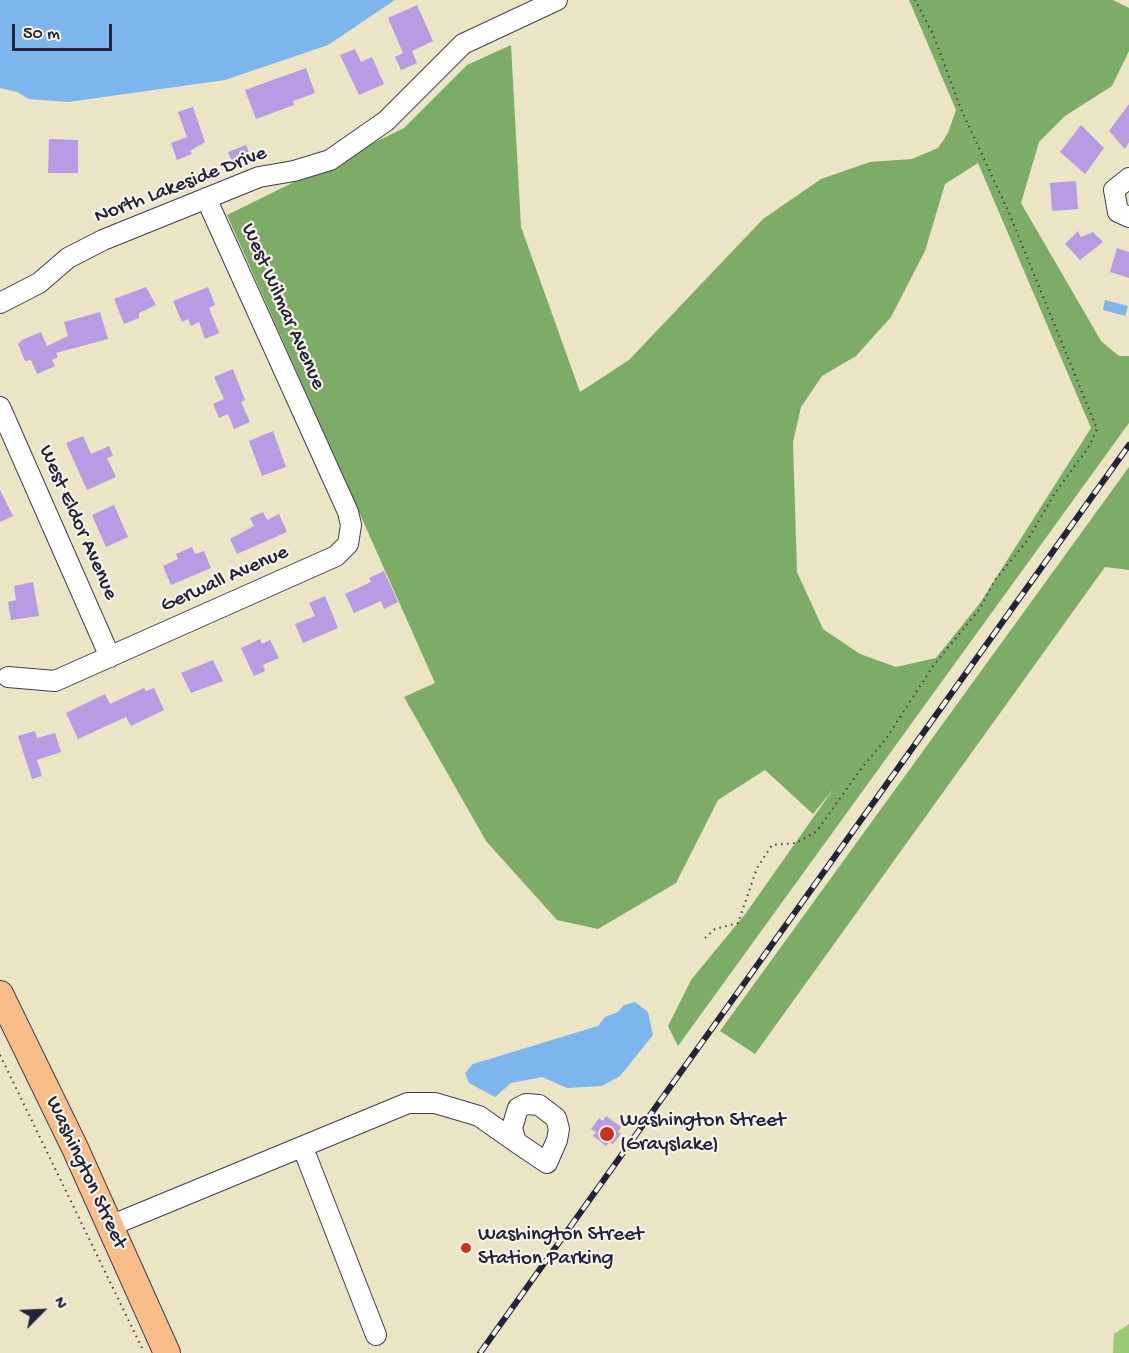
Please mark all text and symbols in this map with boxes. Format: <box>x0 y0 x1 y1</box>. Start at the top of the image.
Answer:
scale bar <box>15 12 116 50</box>
text: 50 m <box>23 24 60 45</box>
street label: North Lakeside Drive <box>91 142 271 230</box>
street label: West Wilmar Avenue <box>234 220 330 394</box>
street label: West Eldor Avenue <box>32 442 122 604</box>
street label: Gerwall Avenue <box>157 541 293 619</box>
street label: Washington Street <box>39 1093 131 1253</box>
place label: Washington Street (Grayslake) <box>620 1109 785 1159</box>
marker: Washington Street (Grayslake) <box>598 1125 616 1143</box>
place label: Washington Street Station Parking <box>478 1223 643 1273</box>
marker: Washington Street Station Parking <box>459 1241 473 1255</box>
north arrow <box>12 1281 72 1341</box>
text: N <box>48 1295 70 1312</box>

